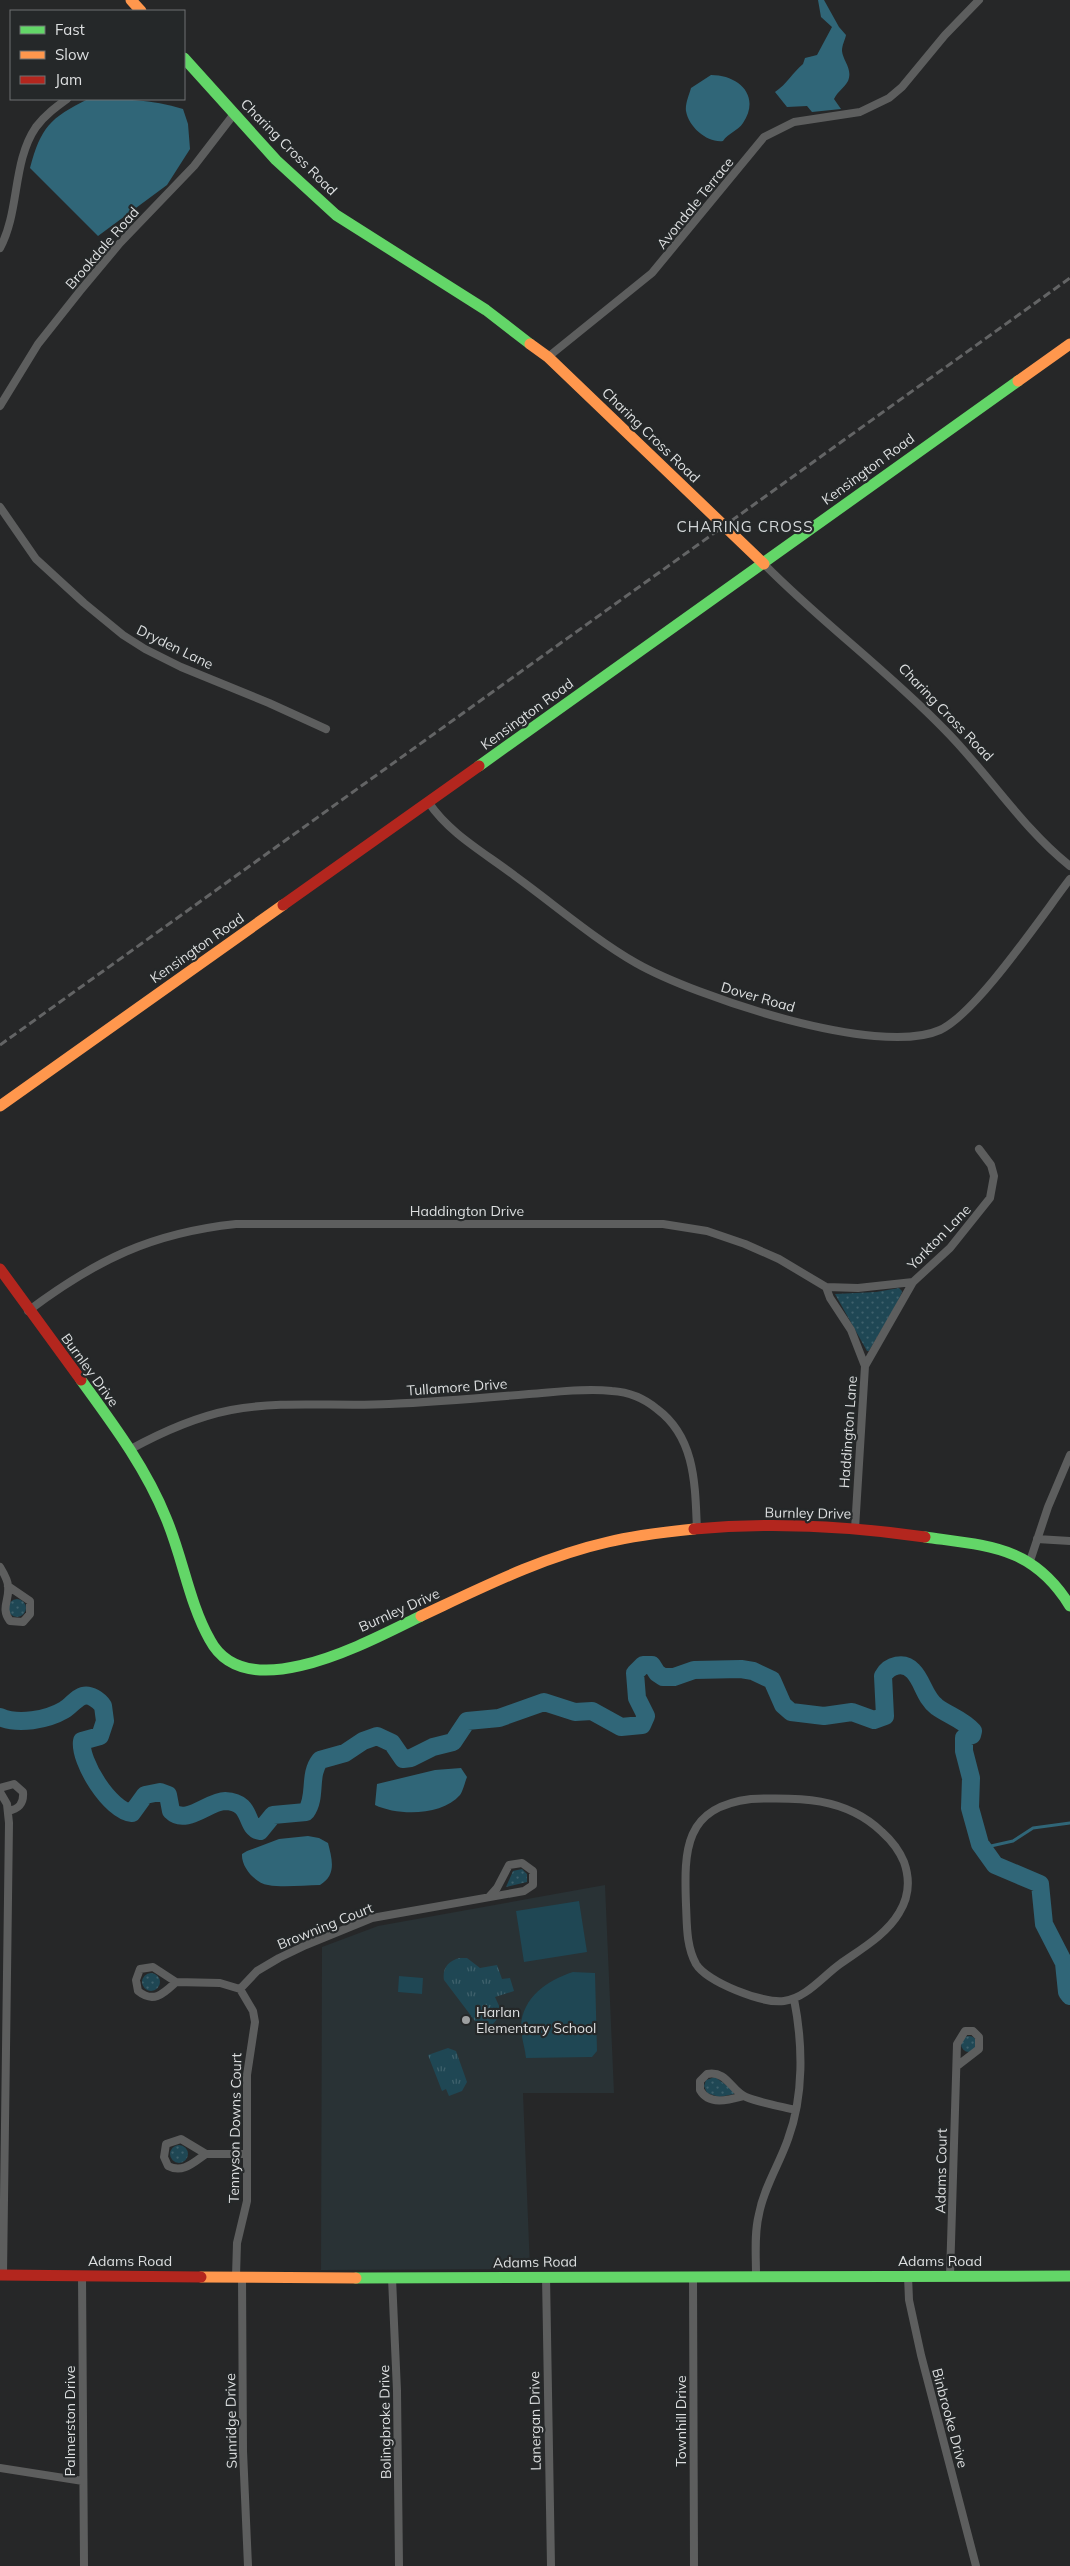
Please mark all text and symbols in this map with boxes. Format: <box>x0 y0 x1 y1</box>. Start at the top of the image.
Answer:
legend <box>10 10 185 100</box>
text: Fast <box>55 20 85 39</box>
text: Slow <box>55 45 89 64</box>
text: Jam <box>55 70 82 89</box>
street label: Charing Cross Road <box>237 95 341 199</box>
street label: Avondale Terrace <box>653 154 737 252</box>
street label: Brookdale Road <box>61 203 143 293</box>
street label: Charing Cross Road <box>598 384 704 486</box>
street label: Kensington Road <box>818 429 918 509</box>
district label: CHARING CROSS <box>677 517 813 536</box>
street label: Dryden Lane <box>134 621 216 673</box>
street label: Charing Cross Road <box>895 659 997 765</box>
street label: Kensington Road <box>477 674 577 754</box>
street label: Kensington Road <box>147 909 247 987</box>
street label: Dover Road <box>719 978 797 1016</box>
street label: Yorkton Lane <box>903 1201 975 1274</box>
street label: Haddington Drive <box>410 1202 524 1220</box>
street label: Burnley Drive <box>57 1330 123 1410</box>
street label: Tullamore Drive <box>406 1375 508 1399</box>
street label: Haddington Lane <box>835 1375 861 1489</box>
street label: Burnley Drive <box>765 1503 851 1523</box>
street label: Burnley Drive <box>356 1584 442 1636</box>
street label: Browning Court <box>274 1899 376 1953</box>
place label: Harlan Elementary School <box>476 2003 596 2037</box>
marker: Harlan Elementary School <box>460 2014 472 2026</box>
street label: Tennyson Downs Court <box>225 2053 245 2203</box>
street label: Adams Court <box>931 2128 951 2214</box>
street label: Adams Road <box>88 2252 172 2270</box>
street label: Adams Road <box>493 2252 577 2272</box>
street label: Adams Road <box>898 2252 982 2270</box>
street label: Bolingbroke Drive <box>375 2365 395 2479</box>
street label: Palmerston Drive <box>61 2366 79 2476</box>
street label: Binbrooke Drive <box>928 2366 972 2470</box>
street label: Lanergan Drive <box>525 2371 545 2471</box>
street label: Sunridge Drive <box>221 2373 241 2469</box>
street label: Townhill Drive <box>672 2375 690 2467</box>

